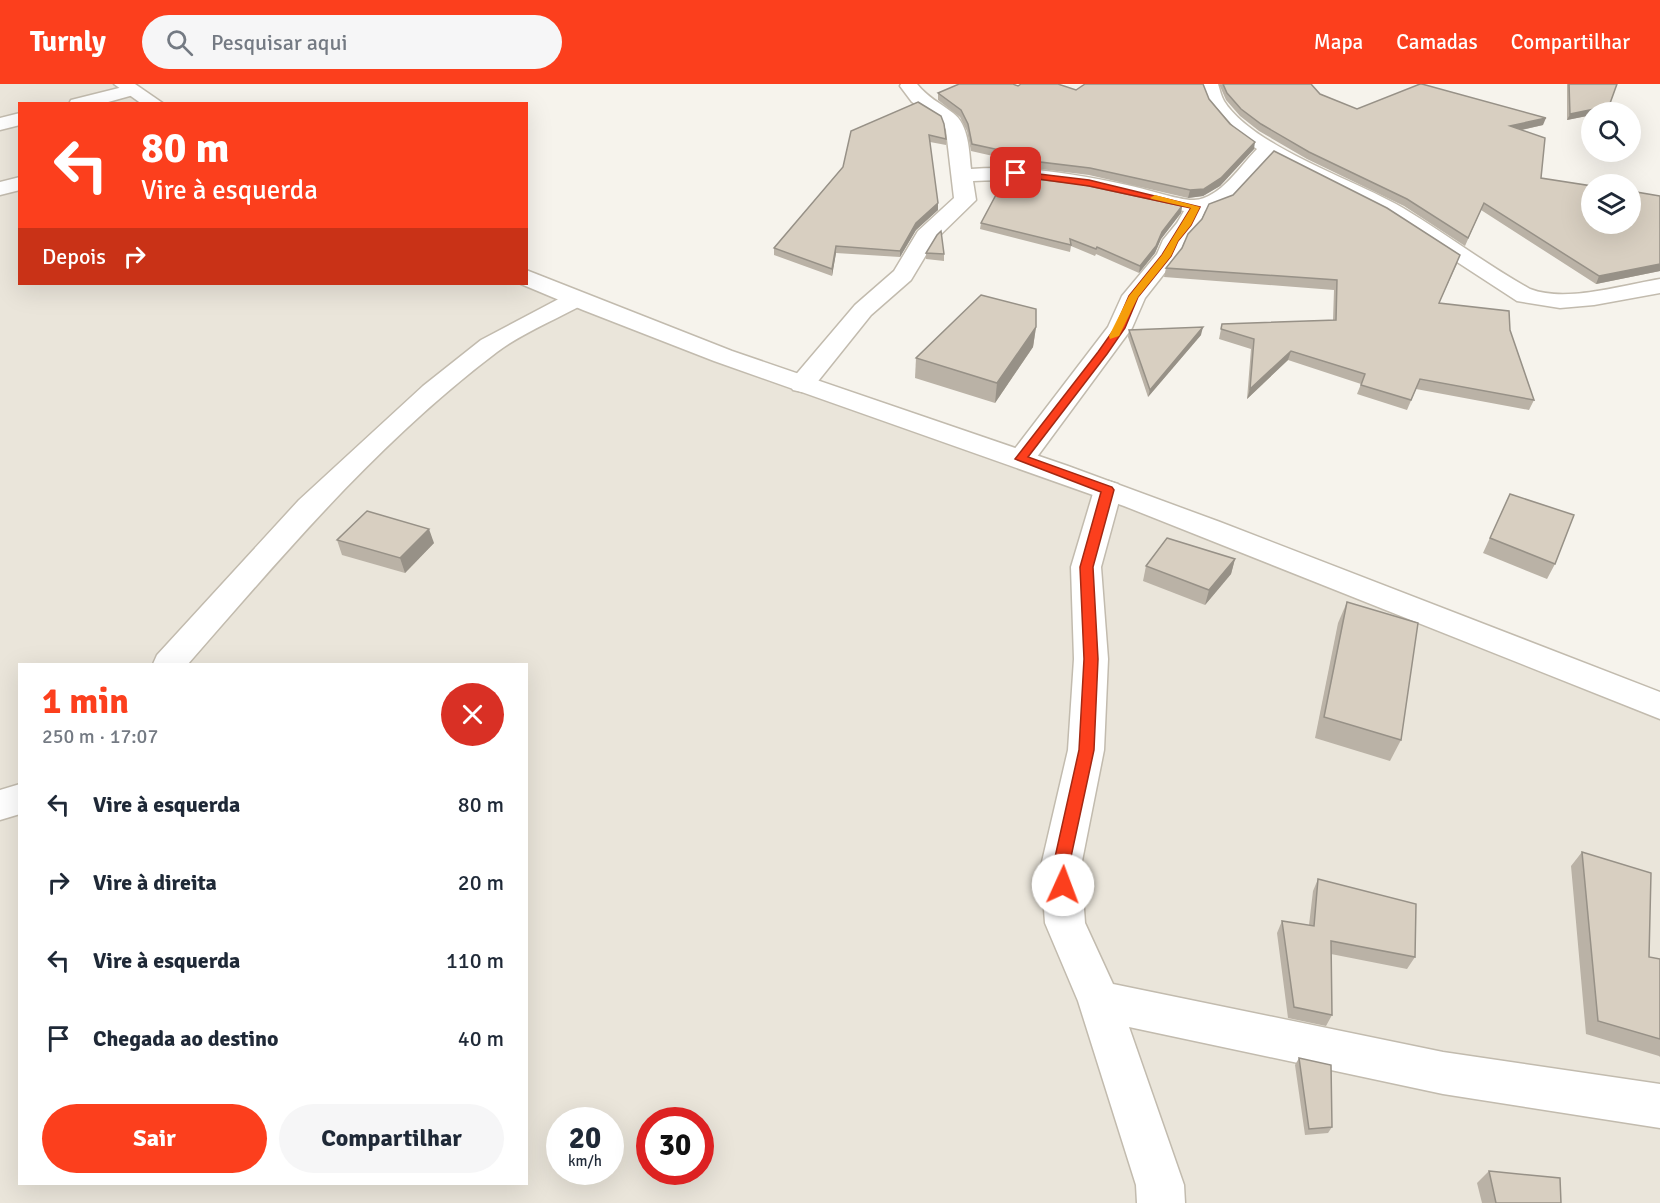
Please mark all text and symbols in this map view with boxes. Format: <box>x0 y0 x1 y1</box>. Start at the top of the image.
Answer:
search box <box>142 15 562 69</box>
text: Turnly <box>30 25 106 59</box>
icon: search <box>163 26 196 59</box>
text: Pesquisar aqui <box>211 29 347 56</box>
text: Mapa <box>1314 29 1363 55</box>
text: Camadas <box>1396 29 1478 55</box>
text: Compartilhar <box>1511 29 1630 55</box>
map controls <box>1581 102 1641 234</box>
button: search <box>1581 102 1641 162</box>
text: 80 m <box>141 123 230 174</box>
icon: left <box>42 126 120 204</box>
pin <box>990 147 1041 198</box>
icon: arrive <box>999 156 1032 189</box>
text: Vire à esquerda <box>141 174 318 207</box>
button: layers <box>1581 174 1641 234</box>
icon: right <box>118 240 151 273</box>
text: Depois <box>42 243 106 270</box>
text: 1 min <box>42 679 129 724</box>
button: close <box>441 683 504 746</box>
text: 250 m · 17:07 <box>42 724 158 749</box>
icon: left <box>42 788 75 821</box>
text: Vire à esquerda <box>93 791 240 818</box>
text: 80 m <box>458 791 504 818</box>
position arrow <box>1031 853 1095 917</box>
icon: right <box>42 866 75 899</box>
text: Vire à direita <box>93 869 217 896</box>
text: 20 m <box>458 869 504 896</box>
icon: left <box>42 944 75 977</box>
text: Vire à esquerda <box>93 947 240 974</box>
text: 110 m <box>446 947 504 974</box>
icon: arrive <box>42 1022 75 1055</box>
text: Chegada ao destino <box>93 1025 279 1052</box>
text: 40 m <box>458 1025 504 1052</box>
button: Sair <box>42 1104 267 1173</box>
button: Compartilhar <box>279 1104 504 1173</box>
speed limit sign: 30 <box>636 1107 714 1185</box>
text: 20 <box>569 1120 601 1157</box>
text: km/h <box>568 1152 602 1170</box>

